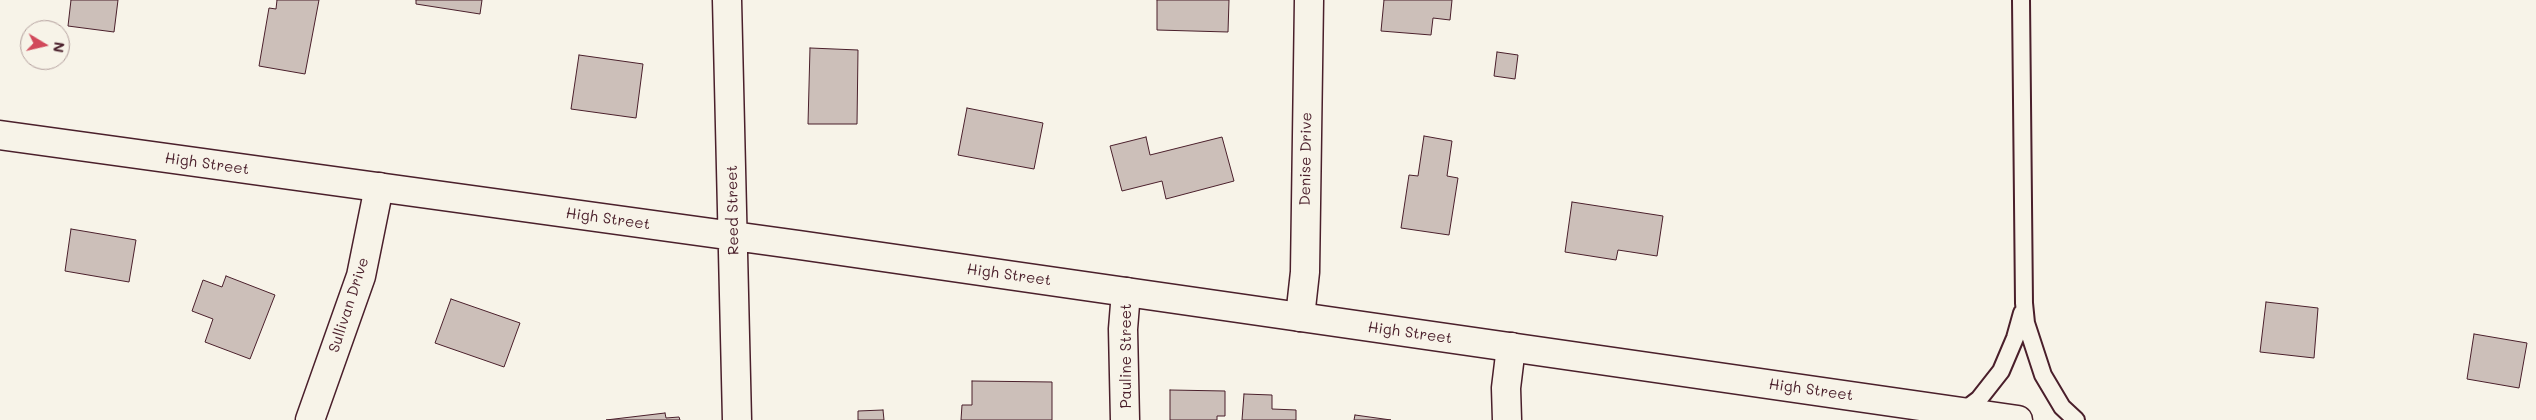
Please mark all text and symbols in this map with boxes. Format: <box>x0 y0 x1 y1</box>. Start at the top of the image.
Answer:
north arrow <box>20 20 70 70</box>
text: N <box>49 41 70 54</box>
street label: Denise Drive <box>1296 112 1316 206</box>
street label: High Street <box>164 149 250 179</box>
street label: Reed Street <box>723 165 743 255</box>
street label: High Street <box>565 204 651 234</box>
street label: Sullivan Drive <box>325 255 373 355</box>
street label: High Street <box>966 260 1052 290</box>
street label: Pauline Street <box>1117 303 1135 409</box>
street label: High Street <box>1367 318 1453 348</box>
street label: High Street <box>1768 375 1854 405</box>

